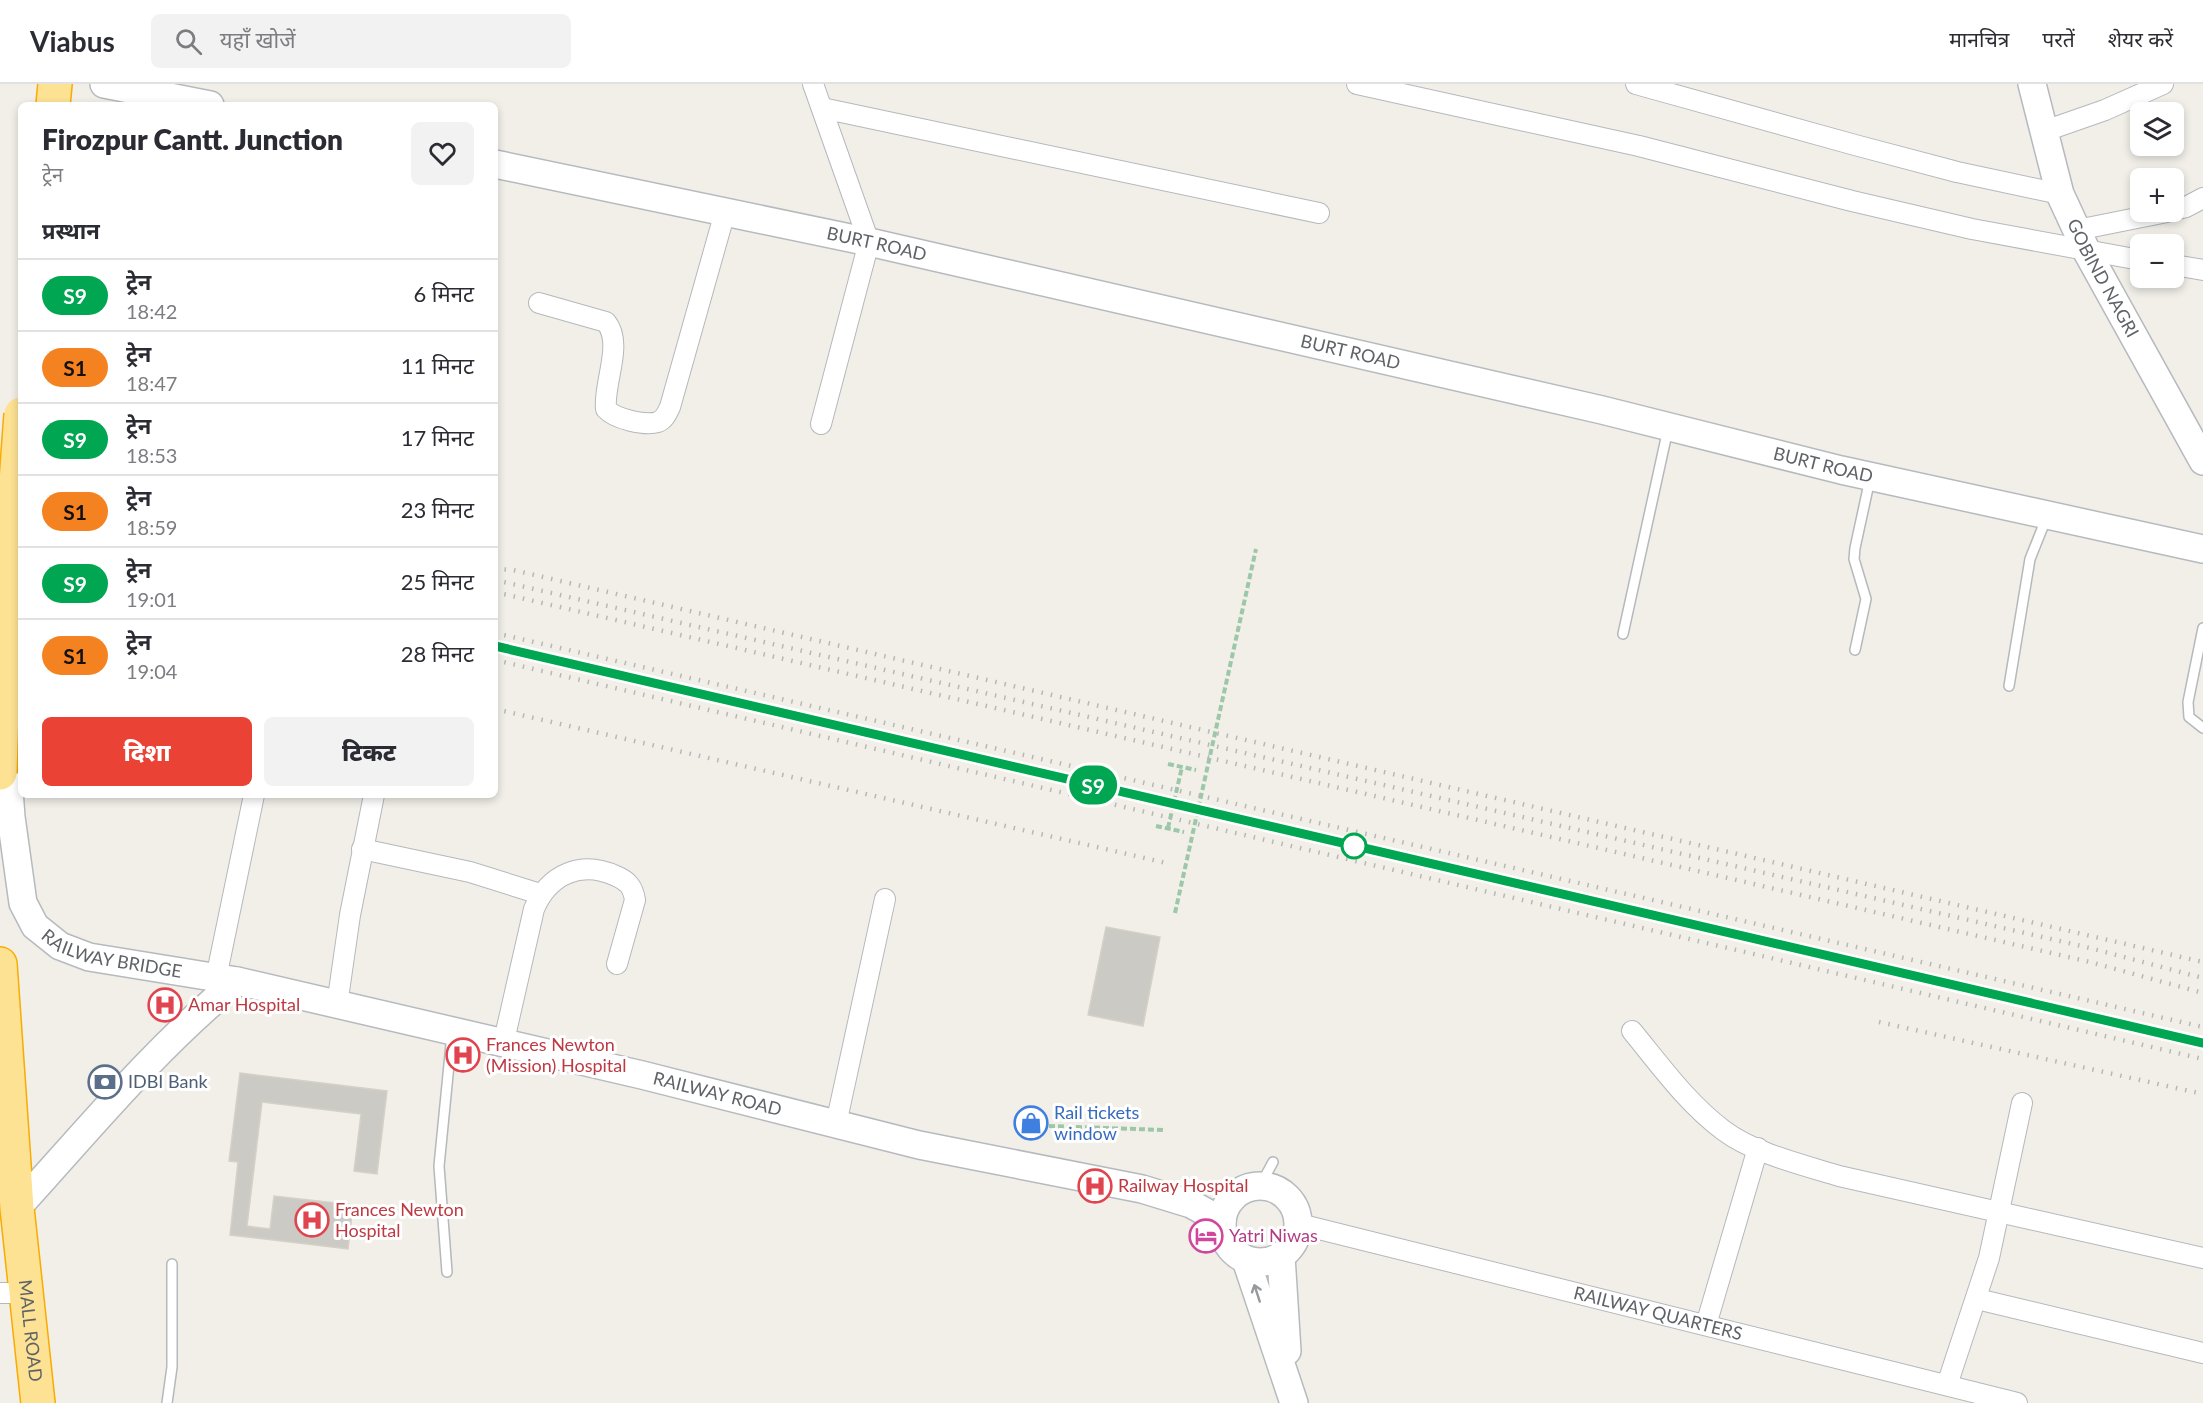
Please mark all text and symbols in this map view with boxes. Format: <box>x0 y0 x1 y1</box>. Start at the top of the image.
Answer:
search box <box>151 14 571 68</box>
text: Viabus <box>30 24 115 58</box>
icon: search <box>172 25 205 58</box>
text: यहाँ खोजें <box>220 26 296 53</box>
text: मानचित्र <box>1949 26 2009 51</box>
text: परतें <box>2042 26 2075 51</box>
text: शेयर करें <box>2108 26 2173 51</box>
map controls <box>2130 102 2184 288</box>
button: layers <box>2130 102 2184 156</box>
text: Firozpur Cantt. Junction <box>42 122 343 156</box>
button: heart <box>411 122 474 185</box>
text: ट्रेन <box>42 162 63 186</box>
button: + <box>2130 168 2184 222</box>
street label: GOBIND NAGRI <box>2063 215 2144 341</box>
text: प्रस्थान <box>42 217 100 244</box>
street label: BURT ROAD <box>825 222 929 265</box>
button: − <box>2130 234 2184 288</box>
text: ट्रेन <box>126 268 151 295</box>
text: 6 मिनट <box>413 280 474 307</box>
text: S9 <box>63 283 87 308</box>
text: 18:42 <box>126 299 177 323</box>
street label: BURT ROAD <box>1299 329 1403 373</box>
text: ट्रेन <box>126 340 151 367</box>
text: 11 मिनट <box>401 352 474 379</box>
text: S1 <box>63 355 87 380</box>
text: 18:47 <box>126 371 177 395</box>
text: ट्रेन <box>126 412 151 439</box>
text: 17 मिनट <box>401 424 474 451</box>
text: S9 <box>63 427 87 452</box>
street label: BURT ROAD <box>1771 441 1875 487</box>
text: 18:53 <box>126 443 177 467</box>
text: ट्रेन <box>126 484 151 511</box>
text: 23 मिनट <box>401 496 474 523</box>
text: S1 <box>63 499 87 524</box>
text: 18:59 <box>126 515 177 539</box>
text: ट्रेन <box>126 556 151 583</box>
text: 25 मिनट <box>401 568 474 595</box>
text: S9 <box>63 571 87 596</box>
text: 19:01 <box>126 587 177 611</box>
text: ट्रेन <box>126 628 151 655</box>
text: 28 मिनट <box>401 640 474 667</box>
text: S1 <box>63 643 87 668</box>
text: 19:04 <box>126 659 177 683</box>
button: दिशा <box>42 717 252 786</box>
button: टिकट <box>264 717 474 786</box>
line badge: S9 <box>1066 766 1120 804</box>
text: S9 <box>1081 773 1105 798</box>
unlabelled marker <box>1341 833 1367 859</box>
street label: RAILWAY BRIDGE <box>37 924 184 982</box>
hospital icon: Amar Hospital <box>147 987 183 1023</box>
place label: Amar Hospital <box>188 993 300 1015</box>
place label: Frances Newton (Mission) Hospital <box>486 1033 626 1076</box>
hospital icon: Frances Newton (Mission) Hospital <box>445 1037 481 1073</box>
bank icon: IDBI Bank <box>87 1064 123 1100</box>
street label: RAILWAY ROAD <box>651 1066 784 1120</box>
place label: IDBI Bank <box>128 1070 208 1092</box>
place label: Rail tickets window <box>1054 1101 1139 1144</box>
shop icon: Rail tickets window <box>1013 1105 1049 1141</box>
hospital icon: Railway Hospital <box>1077 1168 1113 1204</box>
place label: Railway Hospital <box>1118 1174 1248 1196</box>
place label: Frances Newton Hospital <box>335 1198 464 1241</box>
hospital icon: Frances Newton Hospital <box>294 1202 330 1238</box>
hotel icon: Yatri Niwas <box>1188 1218 1224 1254</box>
place label: Yatri Niwas <box>1229 1224 1318 1246</box>
street label: MALL ROAD <box>15 1278 48 1383</box>
street label: RAILWAY QUARTERS <box>1572 1281 1745 1344</box>
one-way arrow <box>1251 1284 1262 1303</box>

